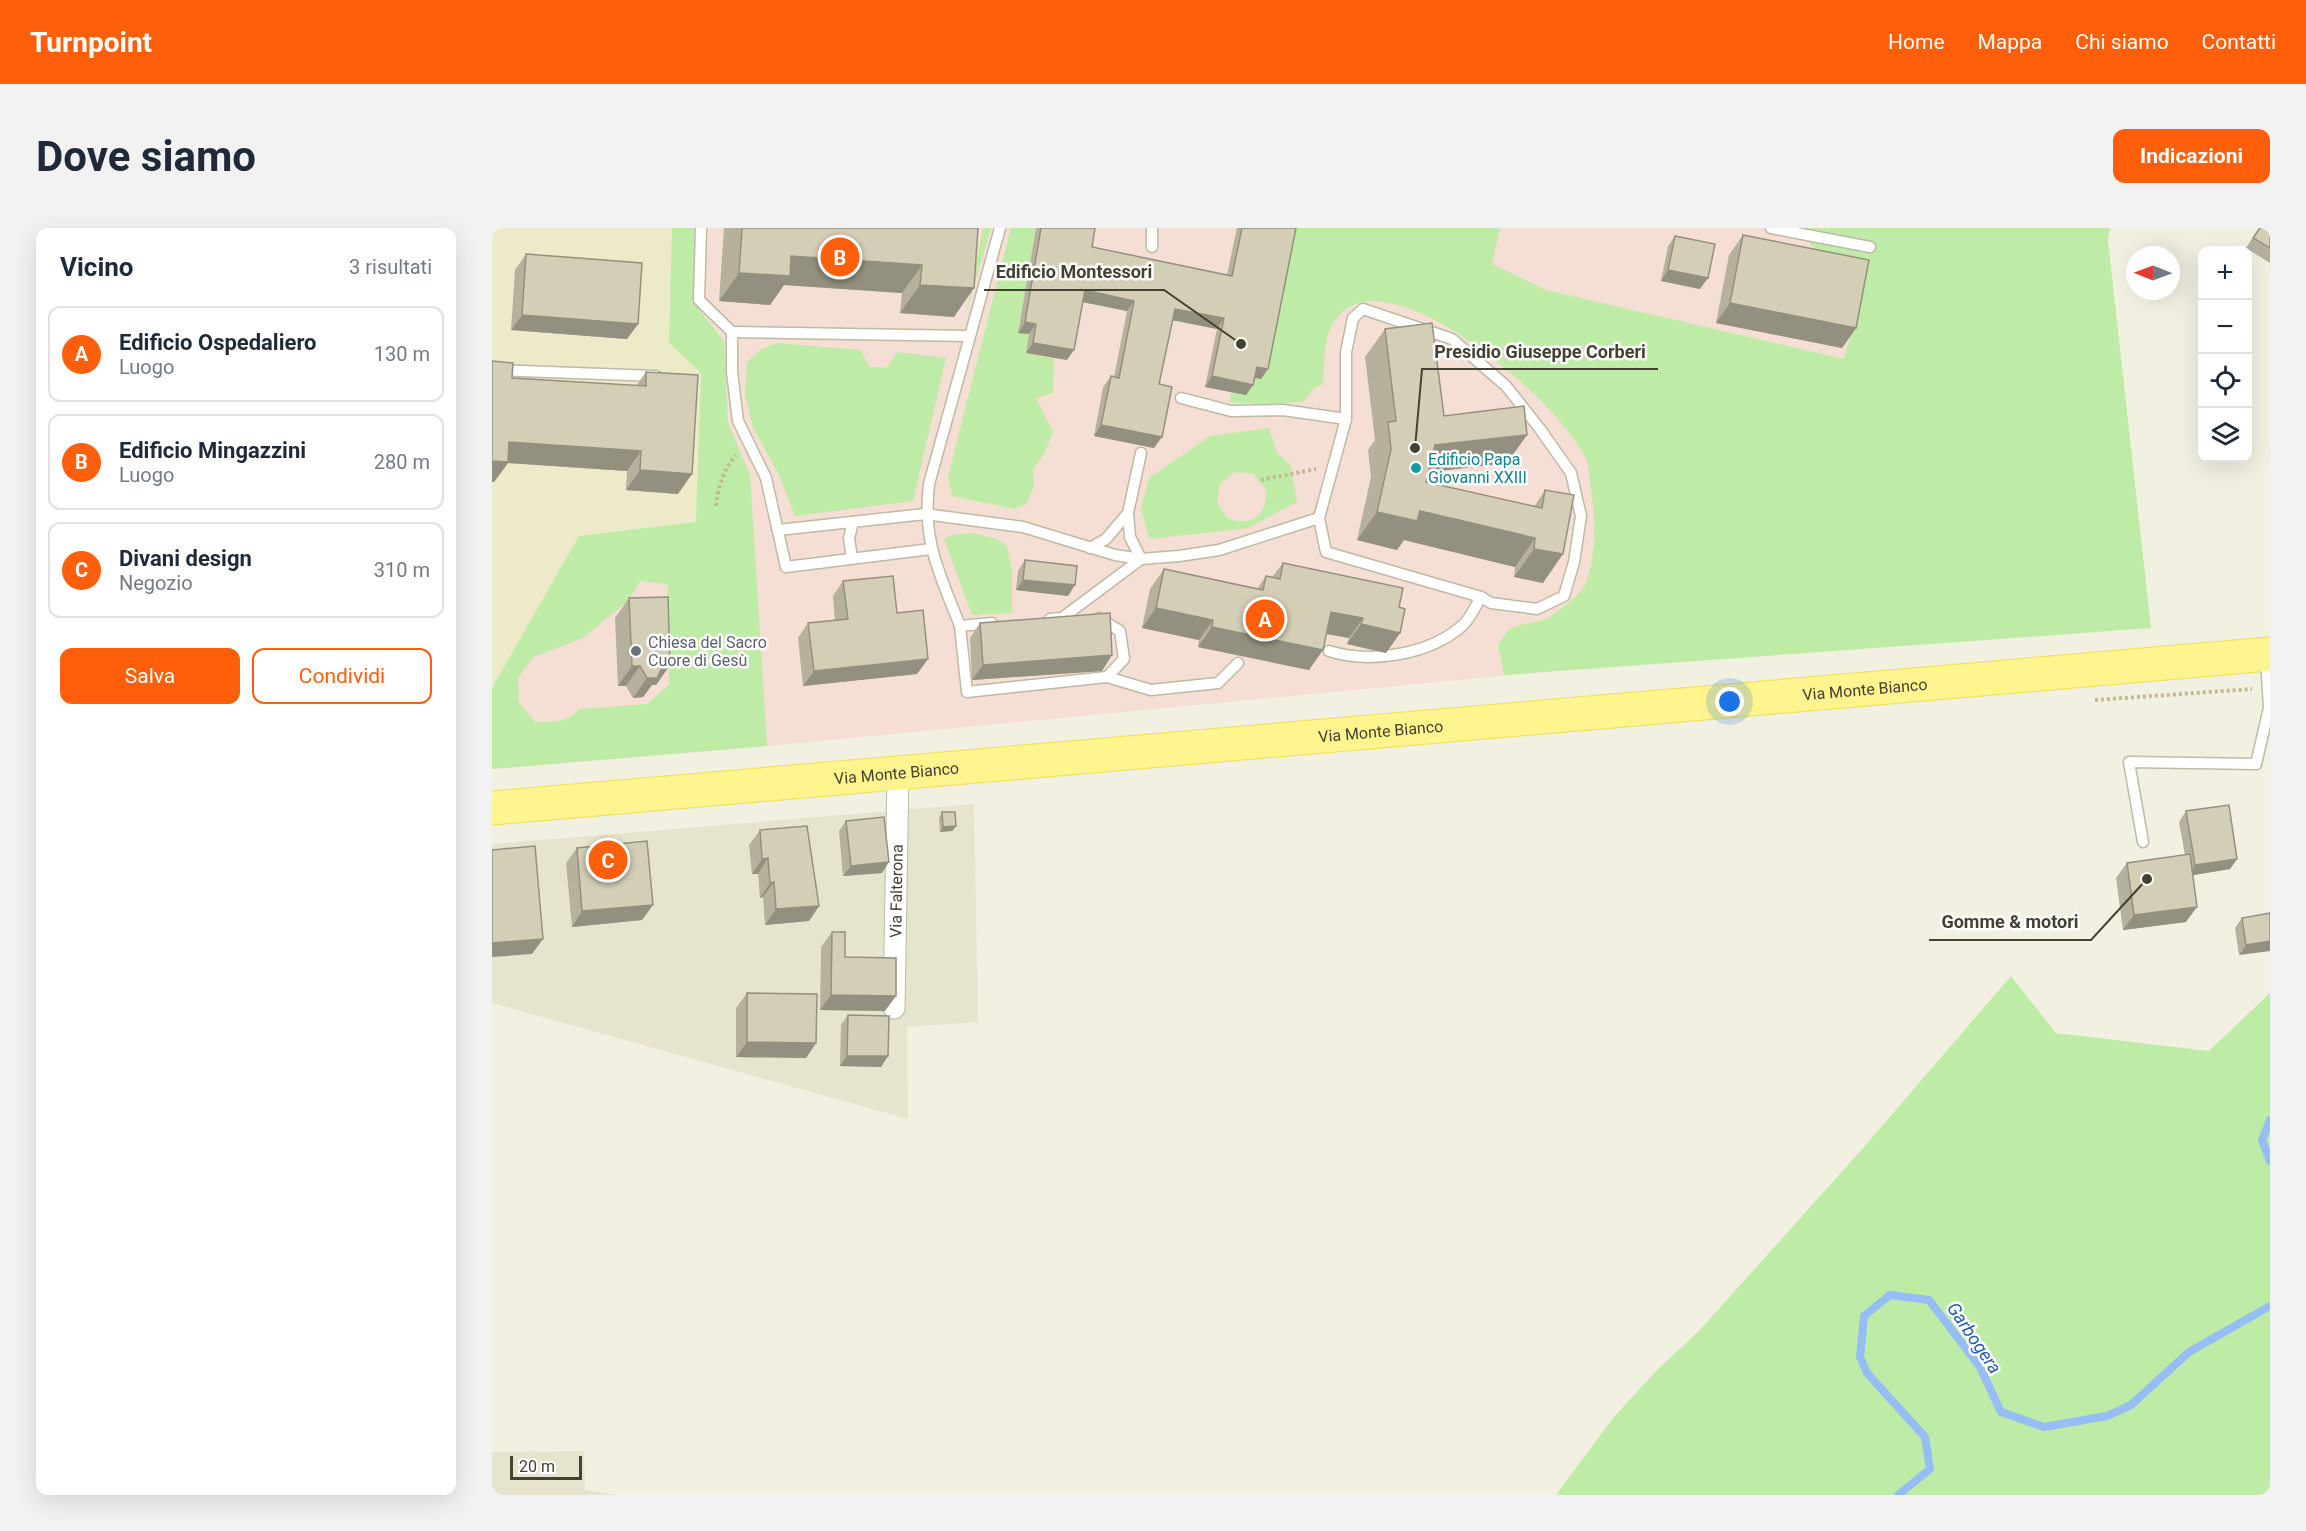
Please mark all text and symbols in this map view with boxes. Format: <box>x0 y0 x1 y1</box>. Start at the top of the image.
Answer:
text: Turnpoint <box>30 26 152 59</box>
text: Home <box>1888 30 1945 54</box>
text: Mappa <box>1978 30 2042 54</box>
text: Chi siamo <box>2075 30 2169 54</box>
text: Contatti <box>2202 30 2276 54</box>
button: Indicazioni <box>2113 129 2270 183</box>
text: Dove siamo <box>36 132 256 181</box>
pin: B <box>820 234 860 279</box>
north arrow <box>2126 246 2180 300</box>
map controls <box>2198 246 2252 462</box>
button: + <box>2198 246 2252 300</box>
text: Vicino <box>60 252 134 282</box>
callout: Edificio Montessori <box>984 254 1164 290</box>
text: 3 risultati <box>349 255 432 279</box>
text: Edificio Montessori <box>996 261 1152 282</box>
button: − <box>2198 300 2252 354</box>
text: Edificio Ospedaliero <box>119 330 317 355</box>
callout: Presidio Giuseppe Corberi <box>1422 333 1658 369</box>
text: Presidio Giuseppe Corberi <box>1434 341 1646 362</box>
text: A <box>75 342 88 366</box>
text: 130 m <box>374 342 430 366</box>
button: locate <box>2198 354 2252 408</box>
text: Luogo <box>119 355 174 379</box>
button: layers <box>2198 408 2252 462</box>
text: Edificio Mingazzini <box>119 438 306 463</box>
text: B <box>75 450 88 474</box>
text: 280 m <box>374 450 430 474</box>
place label: Edificio Papa Giovanni XXIII <box>1428 450 1527 487</box>
marker: Edificio Papa Giovanni XXIII <box>1409 461 1423 475</box>
text: Luogo <box>119 463 174 487</box>
text: Divani design <box>119 546 252 571</box>
text: C <box>75 558 88 582</box>
text: 310 m <box>374 558 430 582</box>
text: Negozio <box>119 571 193 595</box>
pin: A <box>1246 596 1284 642</box>
place label: Chiesa del Sacro Cuore di Gesù <box>648 633 767 670</box>
marker: Chiesa del Sacro Cuore di Gesù <box>629 644 643 658</box>
button: Salva <box>60 648 240 704</box>
button: Condividi <box>252 648 432 704</box>
street label: Via Monte Bianco <box>1802 675 1928 704</box>
your location <box>1715 687 1744 716</box>
street label: Via Monte Bianco <box>1317 717 1444 746</box>
street label: Via Monte Bianco <box>833 759 960 788</box>
pin: C <box>588 838 628 882</box>
street label: Via Falterona <box>886 844 907 938</box>
callout: Gomme & motori <box>1929 904 2091 940</box>
text: Gomme & motori <box>1941 911 2079 932</box>
water label: Garbogera <box>1943 1298 2006 1377</box>
scale bar <box>510 1453 582 1480</box>
text: 20 m <box>519 1457 555 1476</box>

